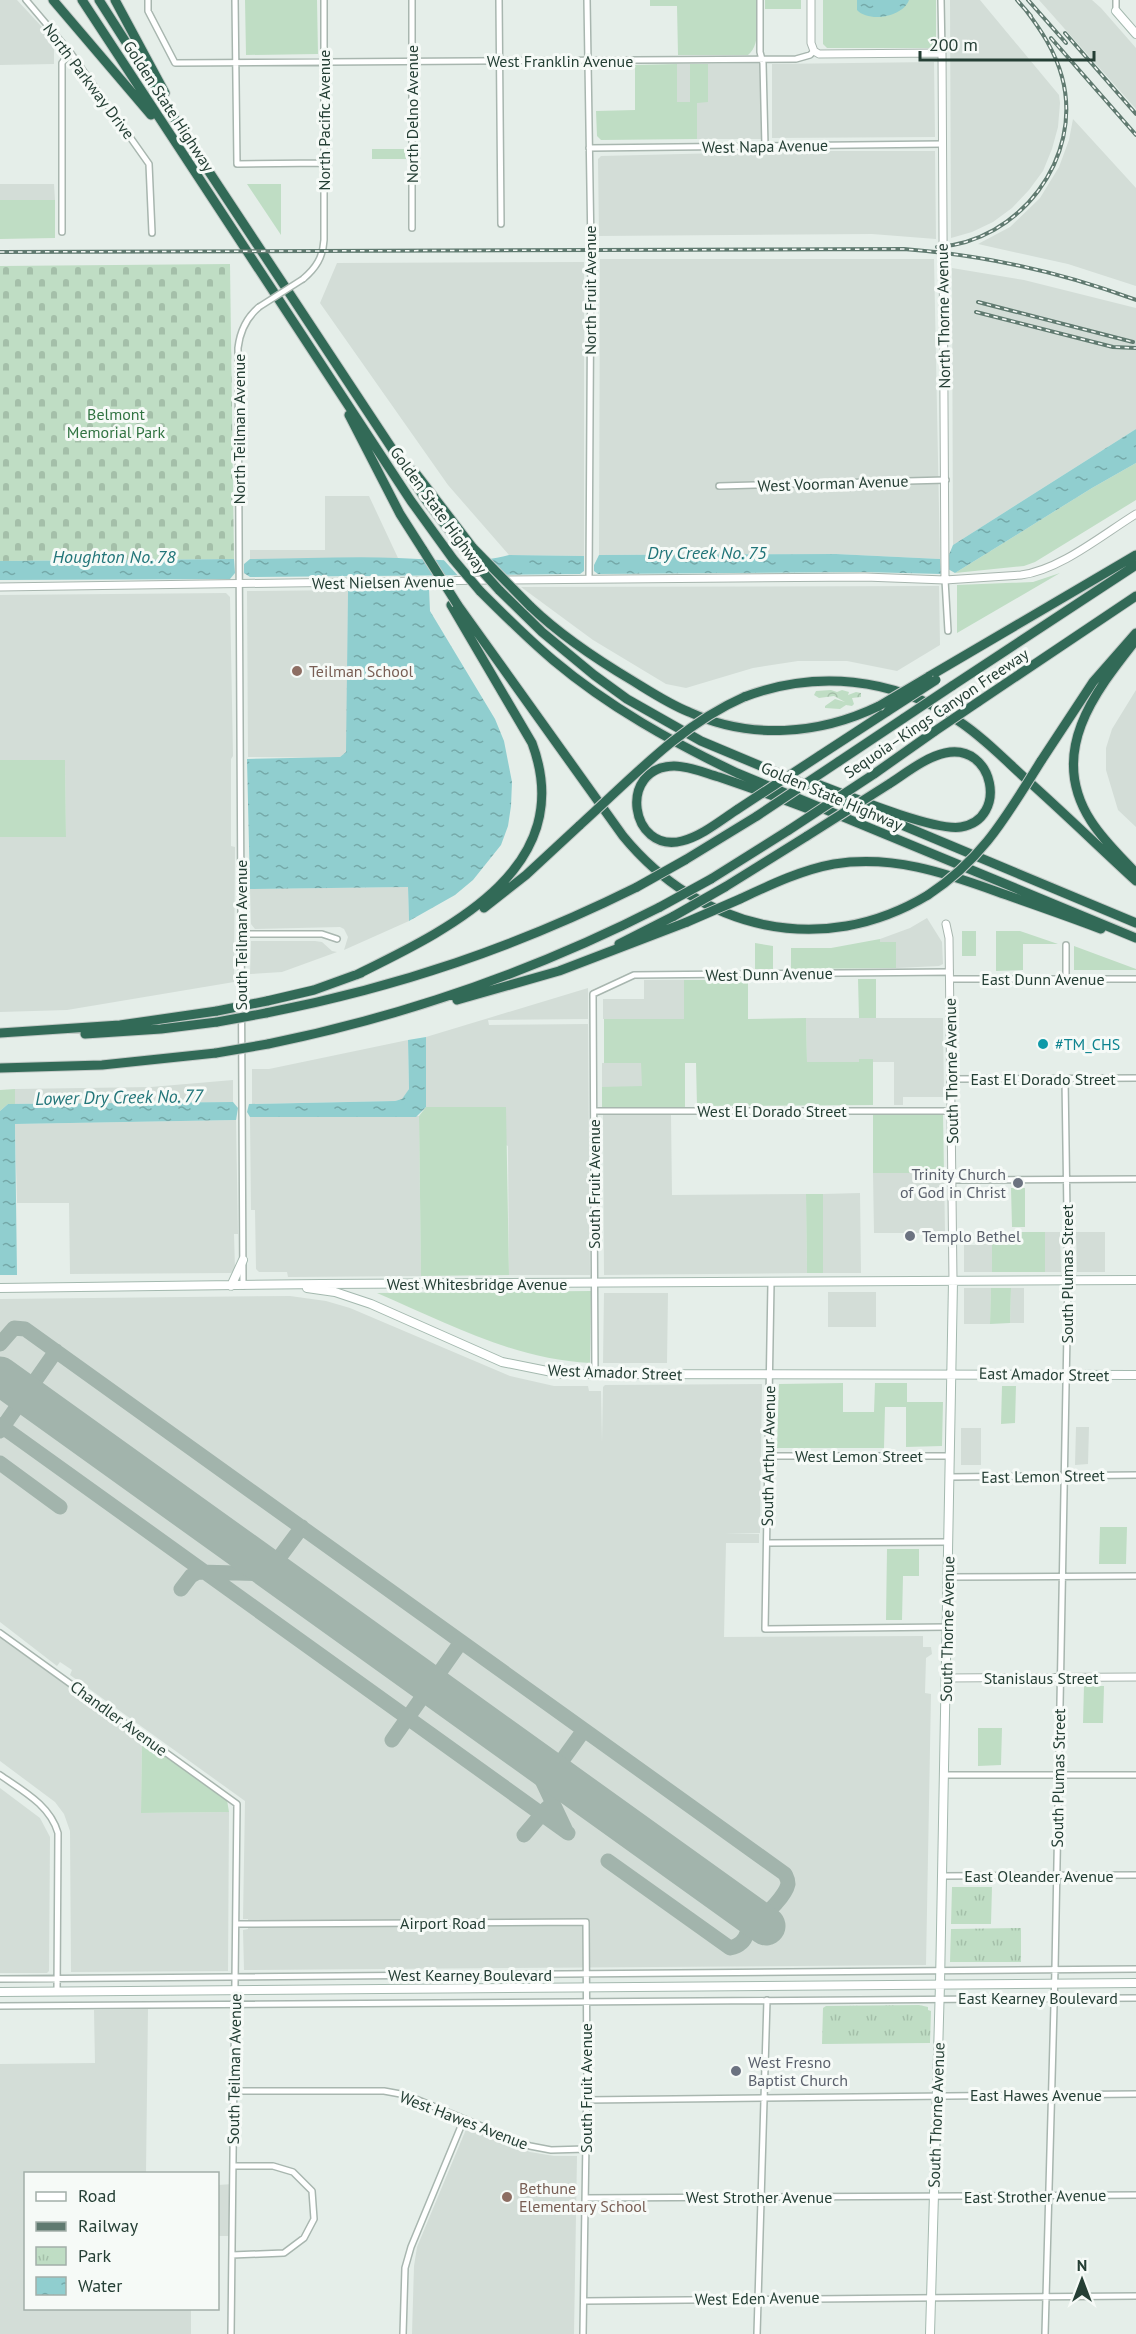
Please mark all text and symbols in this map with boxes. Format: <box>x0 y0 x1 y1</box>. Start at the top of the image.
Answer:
street label: North Parkway Drive <box>39 19 139 143</box>
scale bar <box>920 24 1094 62</box>
text: 200 m <box>929 33 978 56</box>
street label: Golden State Highway <box>119 37 219 176</box>
street label: North Delno Avenue <box>402 45 422 183</box>
street label: North Pacific Avenue <box>314 50 334 190</box>
street label: West Franklin Avenue <box>487 51 633 71</box>
street label: West Napa Avenue <box>702 135 828 157</box>
street label: North Fruit Avenue <box>580 225 600 355</box>
street label: North Thorne Avenue <box>932 243 954 389</box>
street label: North Teilman Avenue <box>229 354 249 504</box>
park label: Belmont Memorial Park <box>67 404 166 442</box>
street label: Golden State Highway <box>386 443 492 578</box>
street label: West Voorman Avenue <box>757 470 909 496</box>
water label: Dry Creek No. 75 <box>647 541 767 564</box>
water label: Houghton No. 78 <box>53 545 176 568</box>
street label: West Nielsen Avenue <box>312 571 454 593</box>
street label: Sequoia–Kings Canyon Freeway <box>840 643 1033 782</box>
place label: Teilman School <box>309 661 413 681</box>
marker: Teilman School <box>290 664 304 678</box>
street label: Golden State Highway <box>758 757 906 835</box>
street label: South Teilman Avenue <box>231 860 251 1010</box>
street label: West Dunn Avenue <box>705 963 833 985</box>
street label: East Dunn Avenue <box>981 969 1105 989</box>
street label: South Thorne Avenue <box>940 998 962 1144</box>
place label: #TM_CHS <box>1055 1034 1120 1054</box>
marker: #TM_CHS <box>1036 1037 1050 1051</box>
street label: East El Dorado Street <box>970 1069 1116 1089</box>
water label: Lower Dry Creek No. 77 <box>35 1084 205 1110</box>
street label: West El Dorado Street <box>697 1101 847 1121</box>
street label: South Fruit Avenue <box>584 1119 604 1249</box>
place label: Trinity Church of God in Christ <box>900 1164 1007 1202</box>
marker: Trinity Church of God in Christ <box>1011 1176 1025 1190</box>
street label: South Plumas Street <box>1057 1204 1077 1344</box>
place label: Templo Bethel <box>922 1226 1021 1246</box>
marker: Templo Bethel <box>903 1229 917 1243</box>
street label: West Whitesbridge Avenue <box>387 1274 567 1294</box>
street label: West Amador Street <box>547 1360 683 1384</box>
street label: East Amador Street <box>979 1363 1110 1385</box>
street label: South Arthur Avenue <box>757 1385 779 1527</box>
street label: West Lemon Street <box>795 1446 924 1466</box>
street label: East Lemon Street <box>981 1465 1106 1487</box>
street label: South Thorne Avenue <box>936 1556 958 1702</box>
street label: Stanislaus Street <box>984 1668 1099 1688</box>
street label: Chandler Avenue <box>67 1676 171 1760</box>
street label: South Plumas Street <box>1047 1708 1069 1848</box>
street label: East Oleander Avenue <box>964 1866 1114 1886</box>
street label: Airport Road <box>400 1913 486 1933</box>
street label: West Kearney Boulevard <box>388 1965 552 1985</box>
street label: East Kearney Boulevard <box>958 1988 1118 2008</box>
street label: South Teilman Avenue <box>223 1993 245 2145</box>
street label: South Fruit Avenue <box>576 2023 596 2153</box>
street label: South Thorne Avenue <box>923 2042 949 2188</box>
place label: West Fresno Baptist Church <box>748 2052 848 2090</box>
marker: West Fresno Baptist Church <box>729 2064 743 2078</box>
street label: East Hawes Avenue <box>970 2085 1102 2105</box>
street label: West Hawes Avenue <box>397 2086 531 2154</box>
legend <box>24 2172 219 2310</box>
place label: Bethune Elementary School <box>519 2178 647 2216</box>
text: Road <box>78 2184 116 2207</box>
street label: East Strother Avenue <box>964 2185 1106 2207</box>
street label: West Strother Avenue <box>686 2187 832 2207</box>
marker: Bethune Elementary School <box>500 2190 514 2204</box>
text: Railway <box>78 2214 139 2237</box>
text: Park <box>78 2244 111 2267</box>
north arrow <box>1052 2250 1112 2310</box>
text: N <box>1077 2255 1087 2275</box>
text: Water <box>78 2274 122 2297</box>
street label: West Eden Avenue <box>694 2287 820 2309</box>

